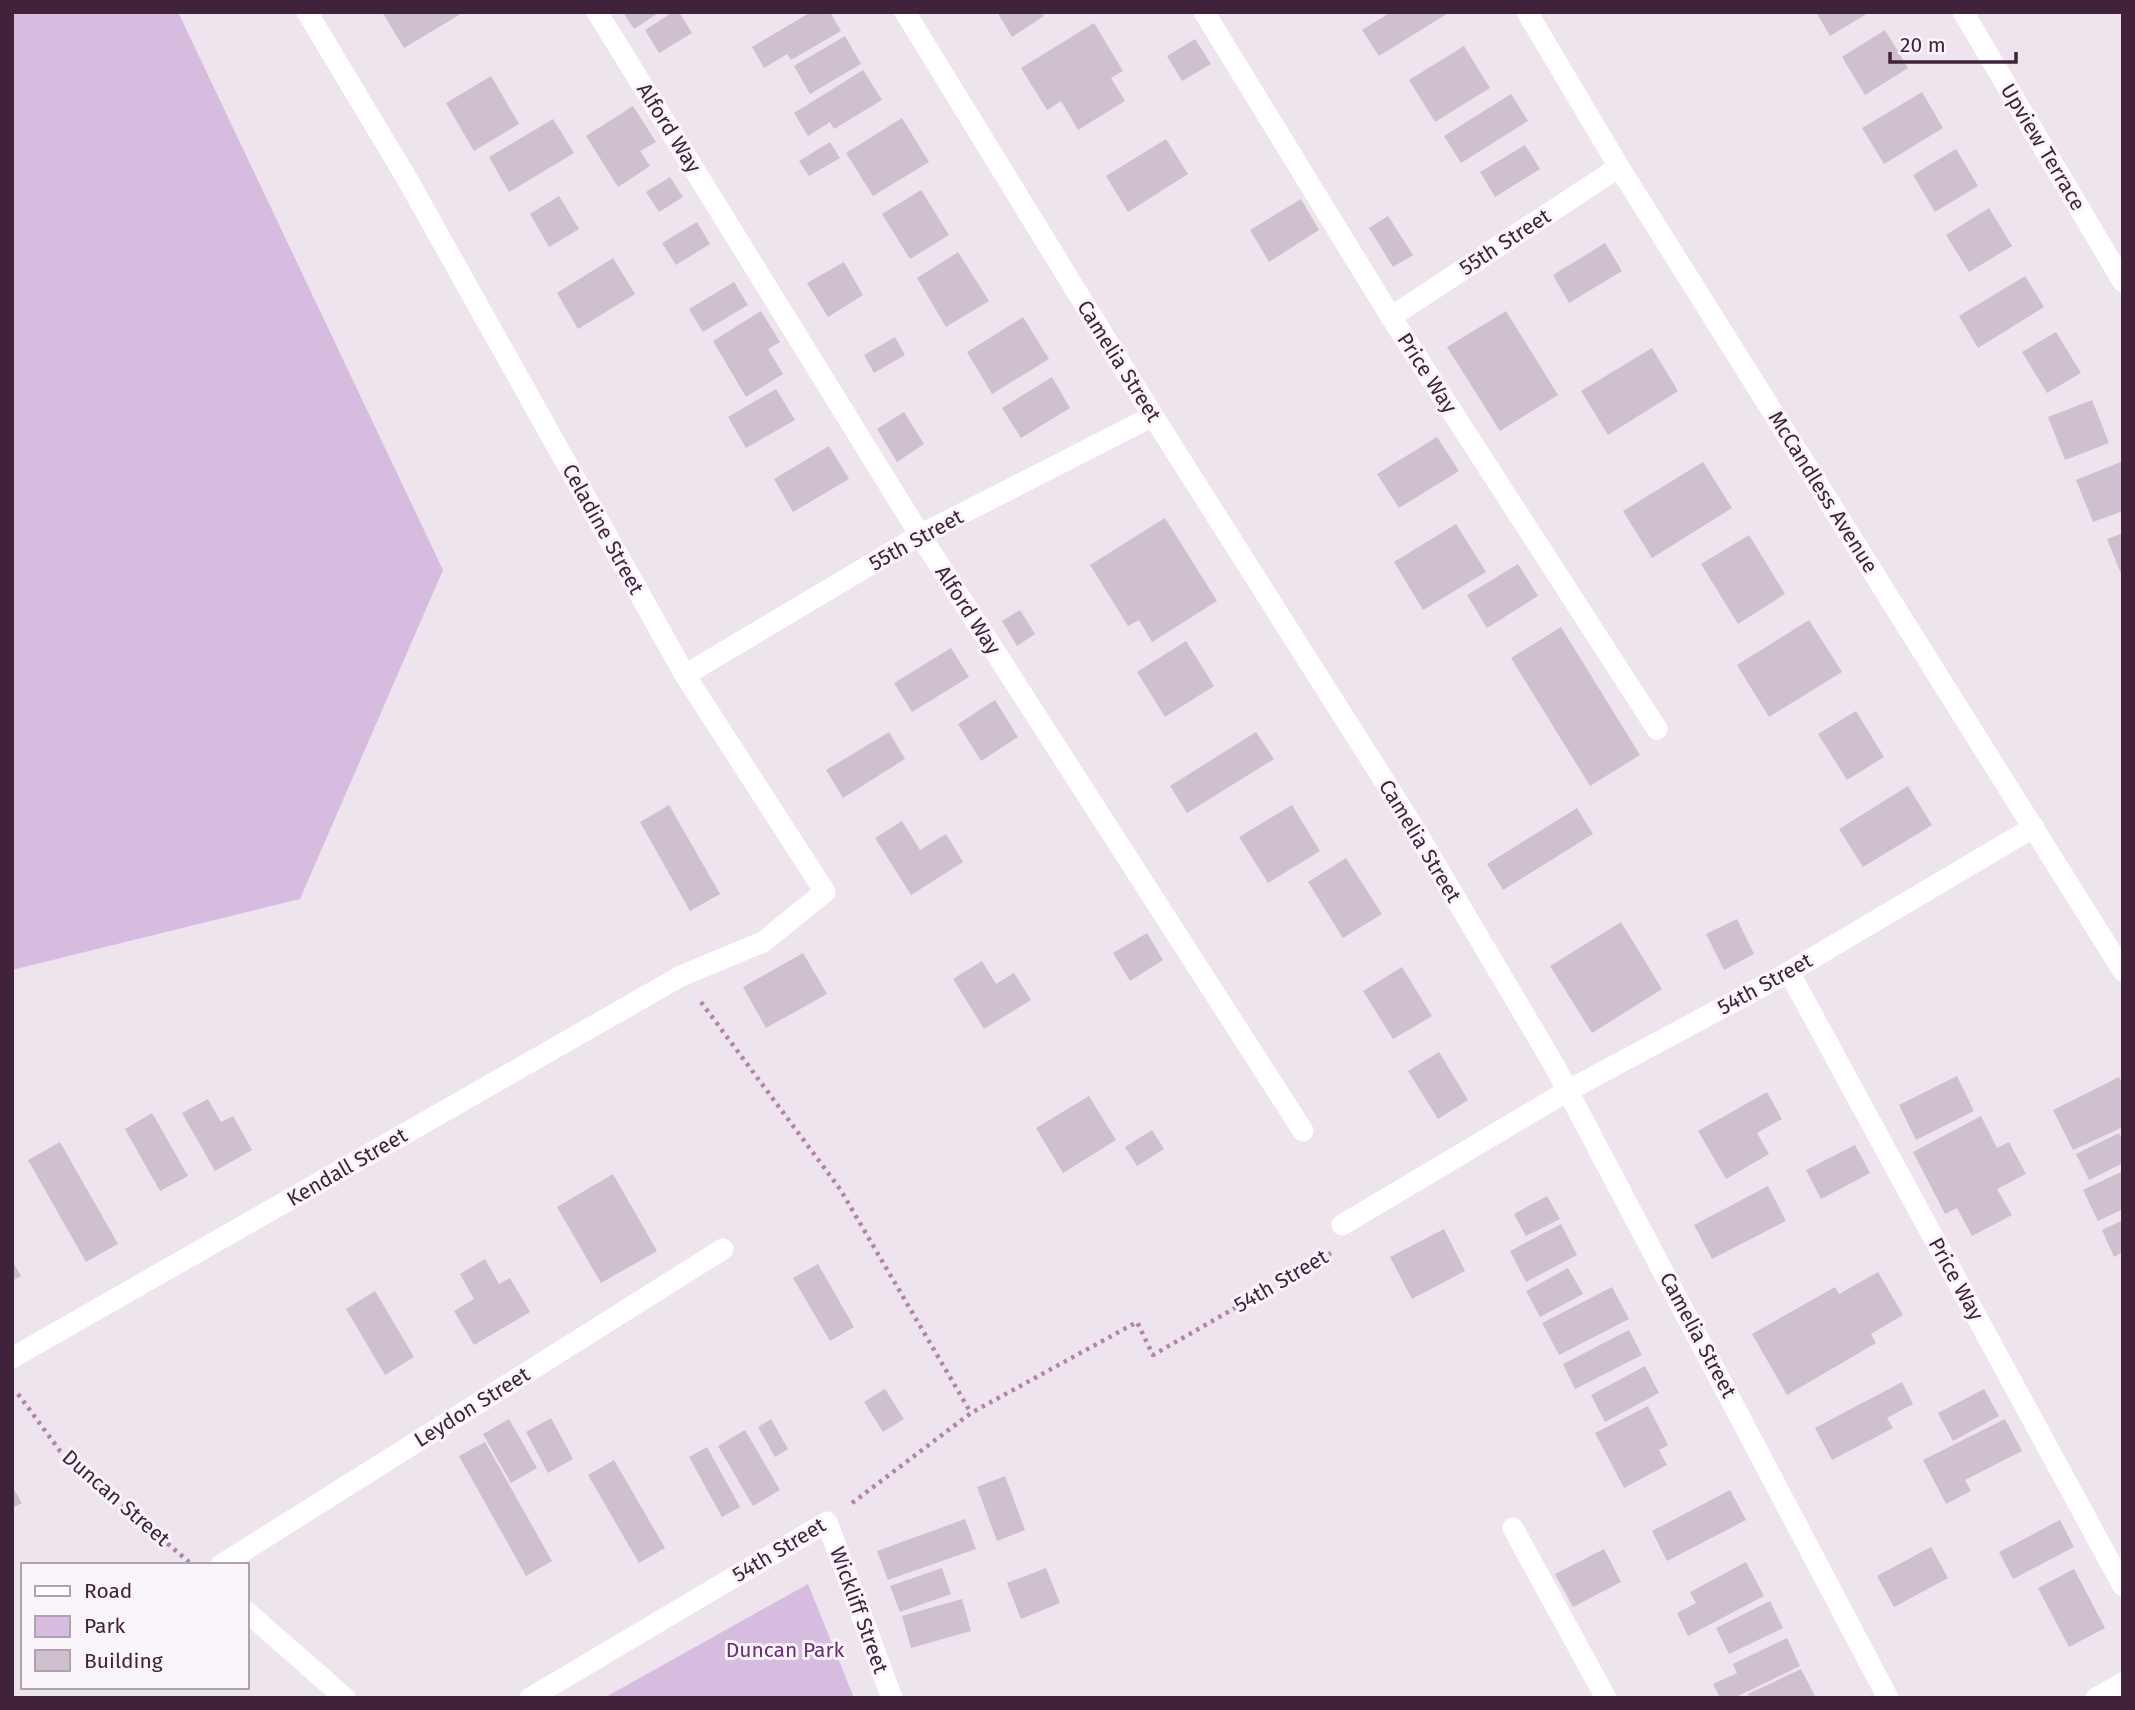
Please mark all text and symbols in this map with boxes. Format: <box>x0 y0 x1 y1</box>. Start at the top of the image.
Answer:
scale bar <box>1890 21 2016 65</box>
text: 20 m <box>1900 32 1946 58</box>
street label: Alford Way <box>631 78 707 178</box>
street label: Upview Terrace <box>1995 79 2091 215</box>
street label: 55th Street <box>1455 203 1556 281</box>
street label: Camelia Street <box>1071 295 1167 427</box>
street label: Price Way <box>1391 328 1463 419</box>
street label: McCandless Avenue <box>1763 406 1883 578</box>
street label: Celadine Street <box>556 459 650 599</box>
street label: 55th Street <box>865 503 968 576</box>
street label: Alford Way <box>930 561 1007 660</box>
street label: Camelia Street <box>1373 775 1467 907</box>
street label: 54th Street <box>1713 947 1817 1021</box>
street label: Kendall Street <box>282 1122 412 1212</box>
street label: Price Way <box>1923 1233 1990 1326</box>
street label: 54th Street <box>1229 1244 1333 1318</box>
street label: Camelia Street <box>1654 1268 1742 1403</box>
street label: Leydon Street <box>409 1361 535 1453</box>
street label: Duncan Street <box>57 1444 175 1552</box>
street label: 54th Street <box>728 1512 831 1588</box>
street label: Wickliff Street <box>824 1543 894 1677</box>
legend <box>21 1563 248 1689</box>
text: Road <box>84 1578 132 1604</box>
text: Park <box>84 1613 126 1639</box>
park label: Duncan Park <box>726 1637 844 1663</box>
text: Building <box>84 1648 163 1674</box>

